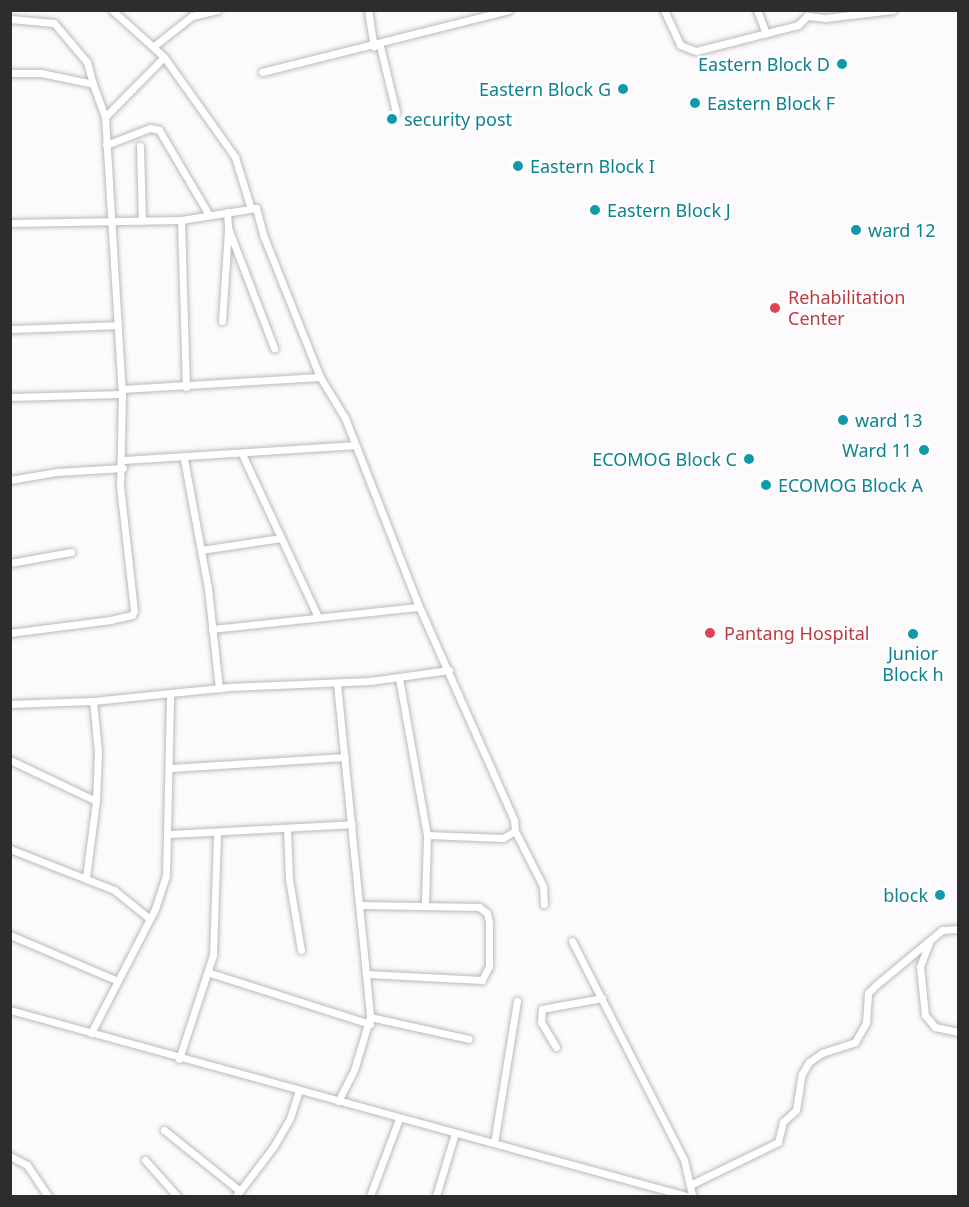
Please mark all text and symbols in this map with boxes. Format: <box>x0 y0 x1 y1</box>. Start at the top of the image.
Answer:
place label: Eastern Block D <box>698 53 830 75</box>
marker: Eastern Block D <box>835 57 849 71</box>
place label: Eastern Block G <box>479 78 611 100</box>
marker: Eastern Block G <box>616 82 630 96</box>
place label: Eastern Block F <box>707 92 835 114</box>
marker: Eastern Block F <box>688 96 702 110</box>
place label: security post <box>404 108 512 130</box>
marker: security post <box>385 112 399 126</box>
place label: Eastern Block I <box>530 155 655 177</box>
marker: Eastern Block I <box>511 159 525 173</box>
place label: Eastern Block J <box>607 199 731 221</box>
marker: Eastern Block J <box>588 203 602 217</box>
place label: ward 12 <box>868 219 936 241</box>
marker: ward 12 <box>849 223 863 237</box>
place label: Rehabilitation Center <box>788 287 905 330</box>
marker: Rehabilitation Center <box>766 299 784 317</box>
place label: ward 13 <box>855 409 923 431</box>
marker: ward 13 <box>836 413 850 427</box>
place label: Ward 11 <box>842 439 912 461</box>
marker: Ward 11 <box>917 443 931 457</box>
place label: ECOMOG Block C <box>592 448 737 470</box>
marker: ECOMOG Block C <box>742 452 756 466</box>
place label: ECOMOG Block A <box>778 474 923 496</box>
marker: ECOMOG Block A <box>759 478 773 492</box>
place label: Pantang Hospital <box>724 622 869 644</box>
marker: Pantang Hospital <box>701 624 719 642</box>
marker: Junior Block h <box>906 627 920 641</box>
place label: Junior Block h <box>882 643 944 686</box>
place label: block <box>883 884 928 906</box>
marker: block <box>933 888 947 902</box>

